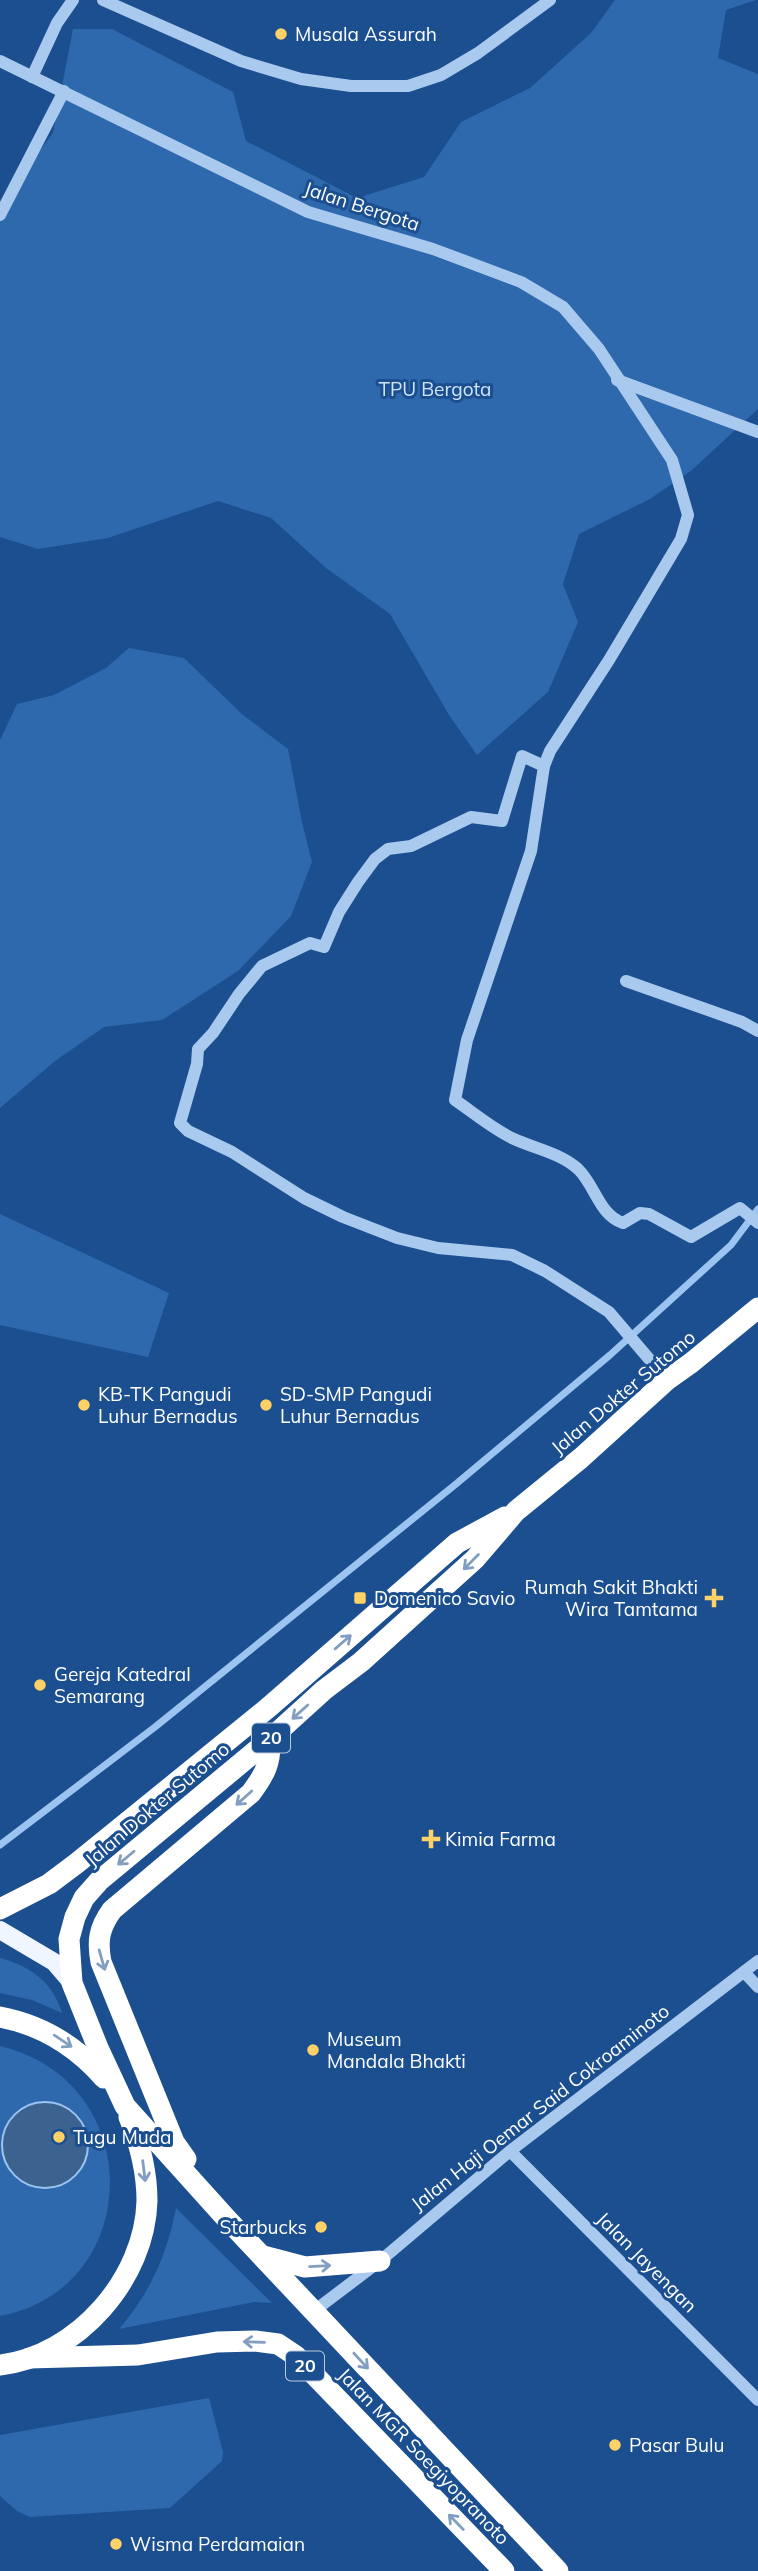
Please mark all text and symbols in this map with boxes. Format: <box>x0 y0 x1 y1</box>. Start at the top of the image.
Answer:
place label: Musala Assurah <box>295 22 437 46</box>
marker: Musala Assurah <box>273 26 289 42</box>
street label: Jalan Bergota <box>301 176 423 236</box>
park label: TPU Bergota <box>379 377 491 401</box>
street label: Jalan Dokter Sutomo <box>546 1325 700 1459</box>
place label: KB-TK Pangudi Luhur Bernadus <box>98 1382 238 1428</box>
place label: SD-SMP Pangudi Luhur Bernadus <box>280 1382 432 1428</box>
marker: KB-TK Pangudi Luhur Bernadus <box>76 1397 92 1413</box>
marker: SD-SMP Pangudi Luhur Bernadus <box>258 1397 274 1413</box>
one-way arrow <box>463 1553 480 1570</box>
place label: Rumah Sakit Bhakti Wira Tamtama <box>524 1575 698 1621</box>
place label: Domenico Savio <box>374 1586 515 1610</box>
marker: Rumah Sakit Bhakti Wira Tamtama <box>704 1588 724 1608</box>
marker: Domenico Savio <box>352 1590 368 1606</box>
one-way arrow <box>334 1634 352 1650</box>
place label: Gereja Katedral Semarang <box>54 1662 191 1708</box>
marker: Gereja Katedral Semarang <box>32 1677 48 1693</box>
one-way arrow <box>292 1703 310 1719</box>
road number: 20 <box>252 1723 290 1752</box>
street label: Jalan Dokter Sutomo <box>80 1737 234 1871</box>
one-way arrow <box>235 1790 253 1806</box>
place label: Kimia Farma <box>445 1827 556 1851</box>
marker: Kimia Farma <box>423 1831 439 1847</box>
one-way arrow <box>118 1850 136 1866</box>
one-way arrow <box>96 1948 109 1971</box>
street label: Jalan Haji Oemar Said Cokroaminoto <box>406 1999 674 2215</box>
place label: Museum Mandala Bhakti <box>327 2027 466 2073</box>
one-way arrow <box>53 2034 72 2048</box>
marker: Museum Mandala Bhakti <box>305 2042 321 2058</box>
place label: Tugu Muda <box>73 2125 172 2149</box>
marker: Tugu Muda <box>51 2129 67 2145</box>
one-way arrow <box>138 2159 151 2182</box>
street label: Jalan Jayengan <box>592 2207 702 2317</box>
place label: Starbucks <box>219 2215 307 2239</box>
marker: Starbucks <box>313 2219 329 2235</box>
one-way arrow <box>308 2260 331 2273</box>
one-way arrow <box>243 2335 266 2348</box>
road number: 20 <box>286 2352 324 2380</box>
one-way arrow <box>353 2352 370 2369</box>
street label: Jalan MGR Soegiyopranoto <box>333 2363 515 2549</box>
place label: Pasar Bulu <box>629 2433 724 2457</box>
marker: Pasar Bulu <box>607 2437 623 2453</box>
one-way arrow <box>448 2514 465 2531</box>
place label: Wisma Perdamaian <box>130 2532 305 2556</box>
marker: Wisma Perdamaian <box>108 2536 124 2552</box>

